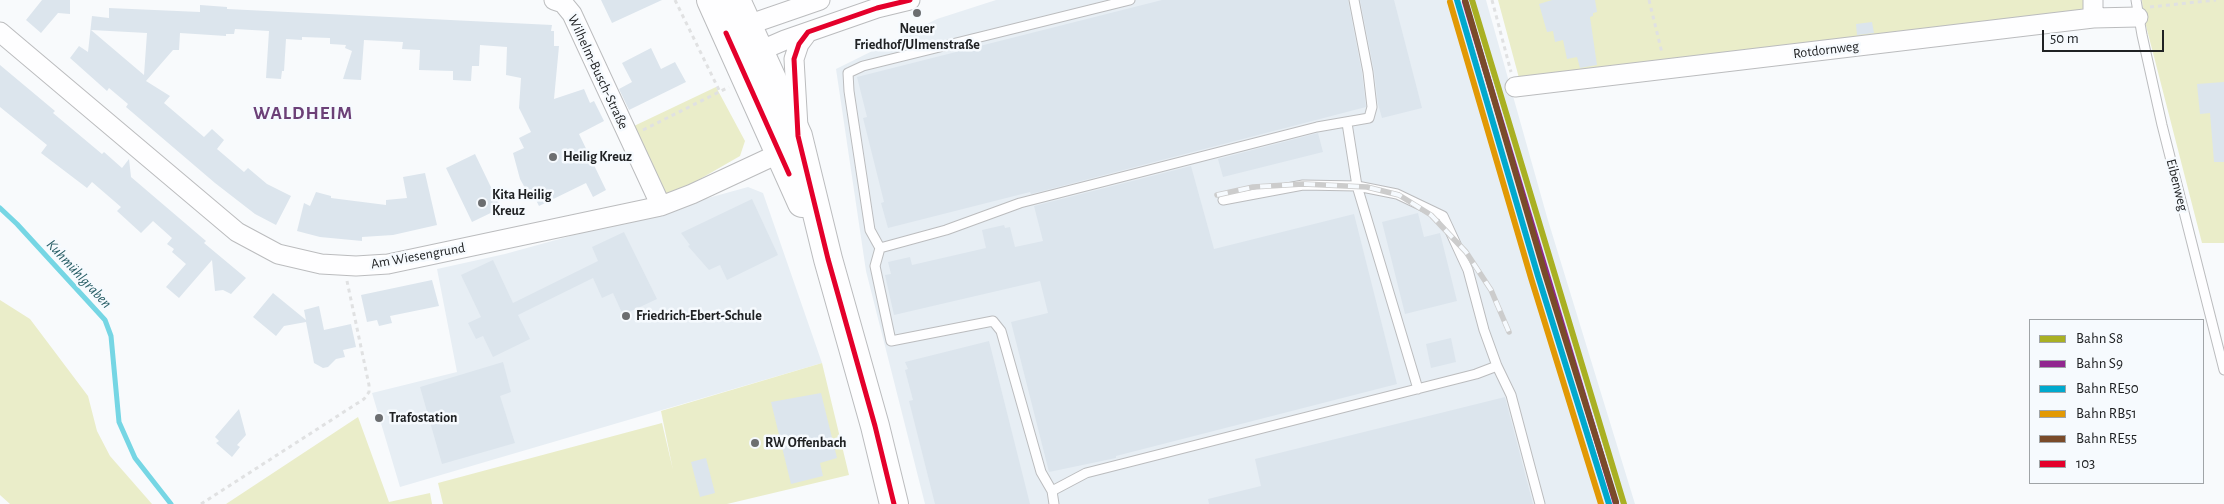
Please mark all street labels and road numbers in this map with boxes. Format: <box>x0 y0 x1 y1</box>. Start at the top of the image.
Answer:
street label: Wilhelm-Busch-Straße <box>564 12 632 132</box>
street label: Rotdornweg <box>1792 38 1860 62</box>
street label: Eibenweg <box>2162 157 2192 213</box>
street label: Am Wiesengrund <box>370 239 466 273</box>

